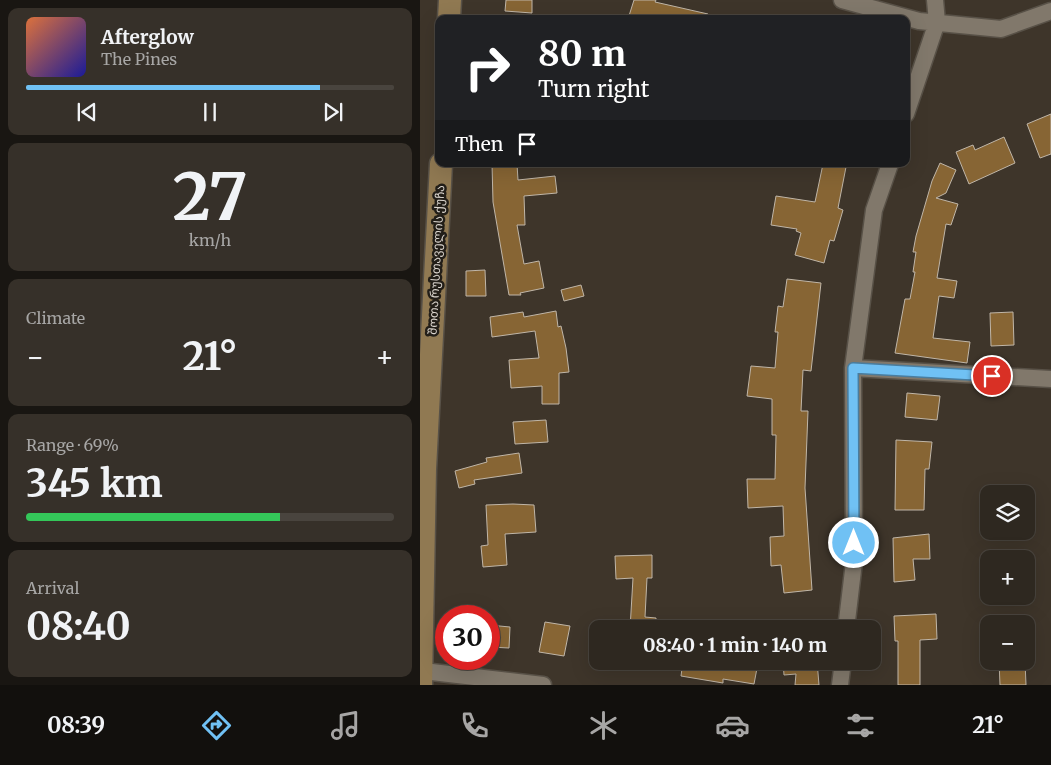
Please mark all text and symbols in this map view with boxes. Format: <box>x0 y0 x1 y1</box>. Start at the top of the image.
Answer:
text: Afterglow <box>101 25 194 49</box>
text: 80 m <box>538 32 626 76</box>
icon: right <box>455 35 520 100</box>
text: The Pines <box>101 49 177 69</box>
text: Turn right <box>538 75 649 103</box>
icon: previous <box>73 98 101 126</box>
icon: pause <box>196 98 224 126</box>
icon: next <box>319 98 347 126</box>
icon: arrive <box>513 130 541 158</box>
text: Then <box>455 132 503 156</box>
text: 27 <box>172 156 248 238</box>
street label: შოთა რუსთაველის ქუჩა <box>425 185 448 335</box>
text: km/h <box>189 230 231 250</box>
text: Climate <box>26 308 85 328</box>
text: 21° <box>183 333 237 380</box>
text: − <box>26 339 45 375</box>
text: + <box>375 339 394 375</box>
pin <box>971 355 1013 397</box>
icon: arrive <box>978 362 1006 390</box>
text: Range · 69% <box>26 435 119 455</box>
text: 345 km <box>26 460 163 507</box>
map controls <box>980 485 1035 670</box>
button: layers <box>980 485 1035 540</box>
position arrow <box>827 516 879 568</box>
button: + <box>980 550 1035 605</box>
text: Arrival <box>26 578 79 598</box>
text: 08:40 <box>26 603 131 650</box>
speed limit sign: 30 <box>435 605 500 670</box>
button: − <box>980 615 1035 670</box>
text: 08:40 · 1 min · 140 m <box>643 633 827 657</box>
icon: directions <box>199 708 234 743</box>
icon: music <box>328 708 363 743</box>
icon: phone <box>457 708 492 743</box>
icon: climate <box>586 708 621 743</box>
icon: car <box>715 708 750 743</box>
icon: filters <box>843 708 878 743</box>
text: 08:39 <box>47 711 105 739</box>
text: 21° <box>972 711 1004 739</box>

